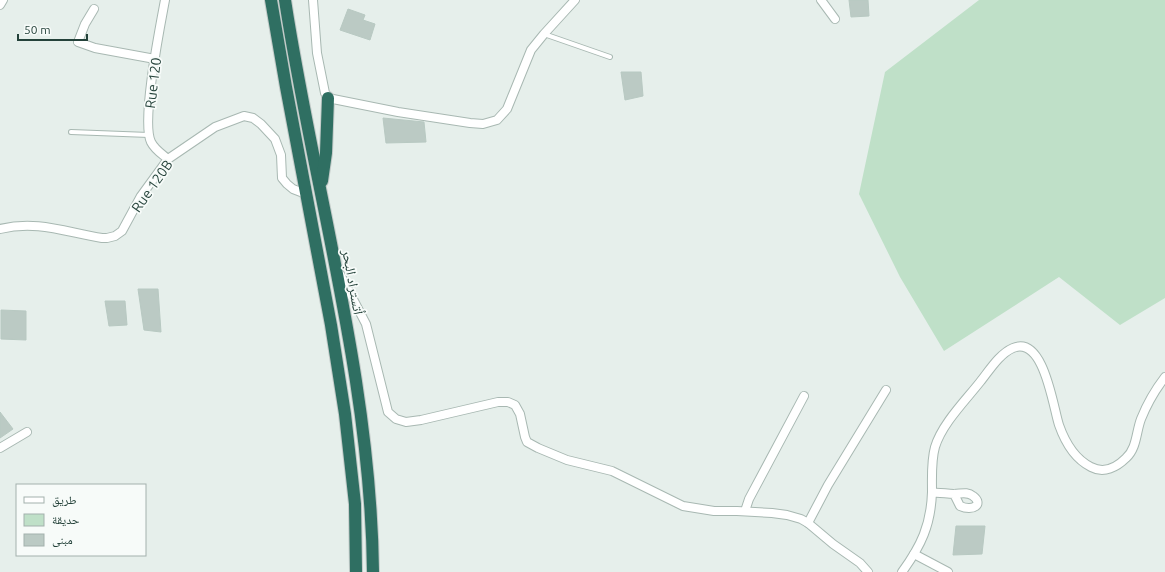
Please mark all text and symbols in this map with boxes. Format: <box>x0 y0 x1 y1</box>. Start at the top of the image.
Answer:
scale bar <box>18 16 87 42</box>
text: 50 m <box>24 23 51 36</box>
street label: Rue 120 <box>142 56 164 109</box>
street label: Rue 120B <box>128 157 176 215</box>
street label: أتستراد البحر <box>338 247 367 316</box>
legend <box>16 484 146 556</box>
text: طريق <box>52 493 77 507</box>
text: حديقة <box>52 513 80 527</box>
text: مبنى <box>52 533 73 547</box>

